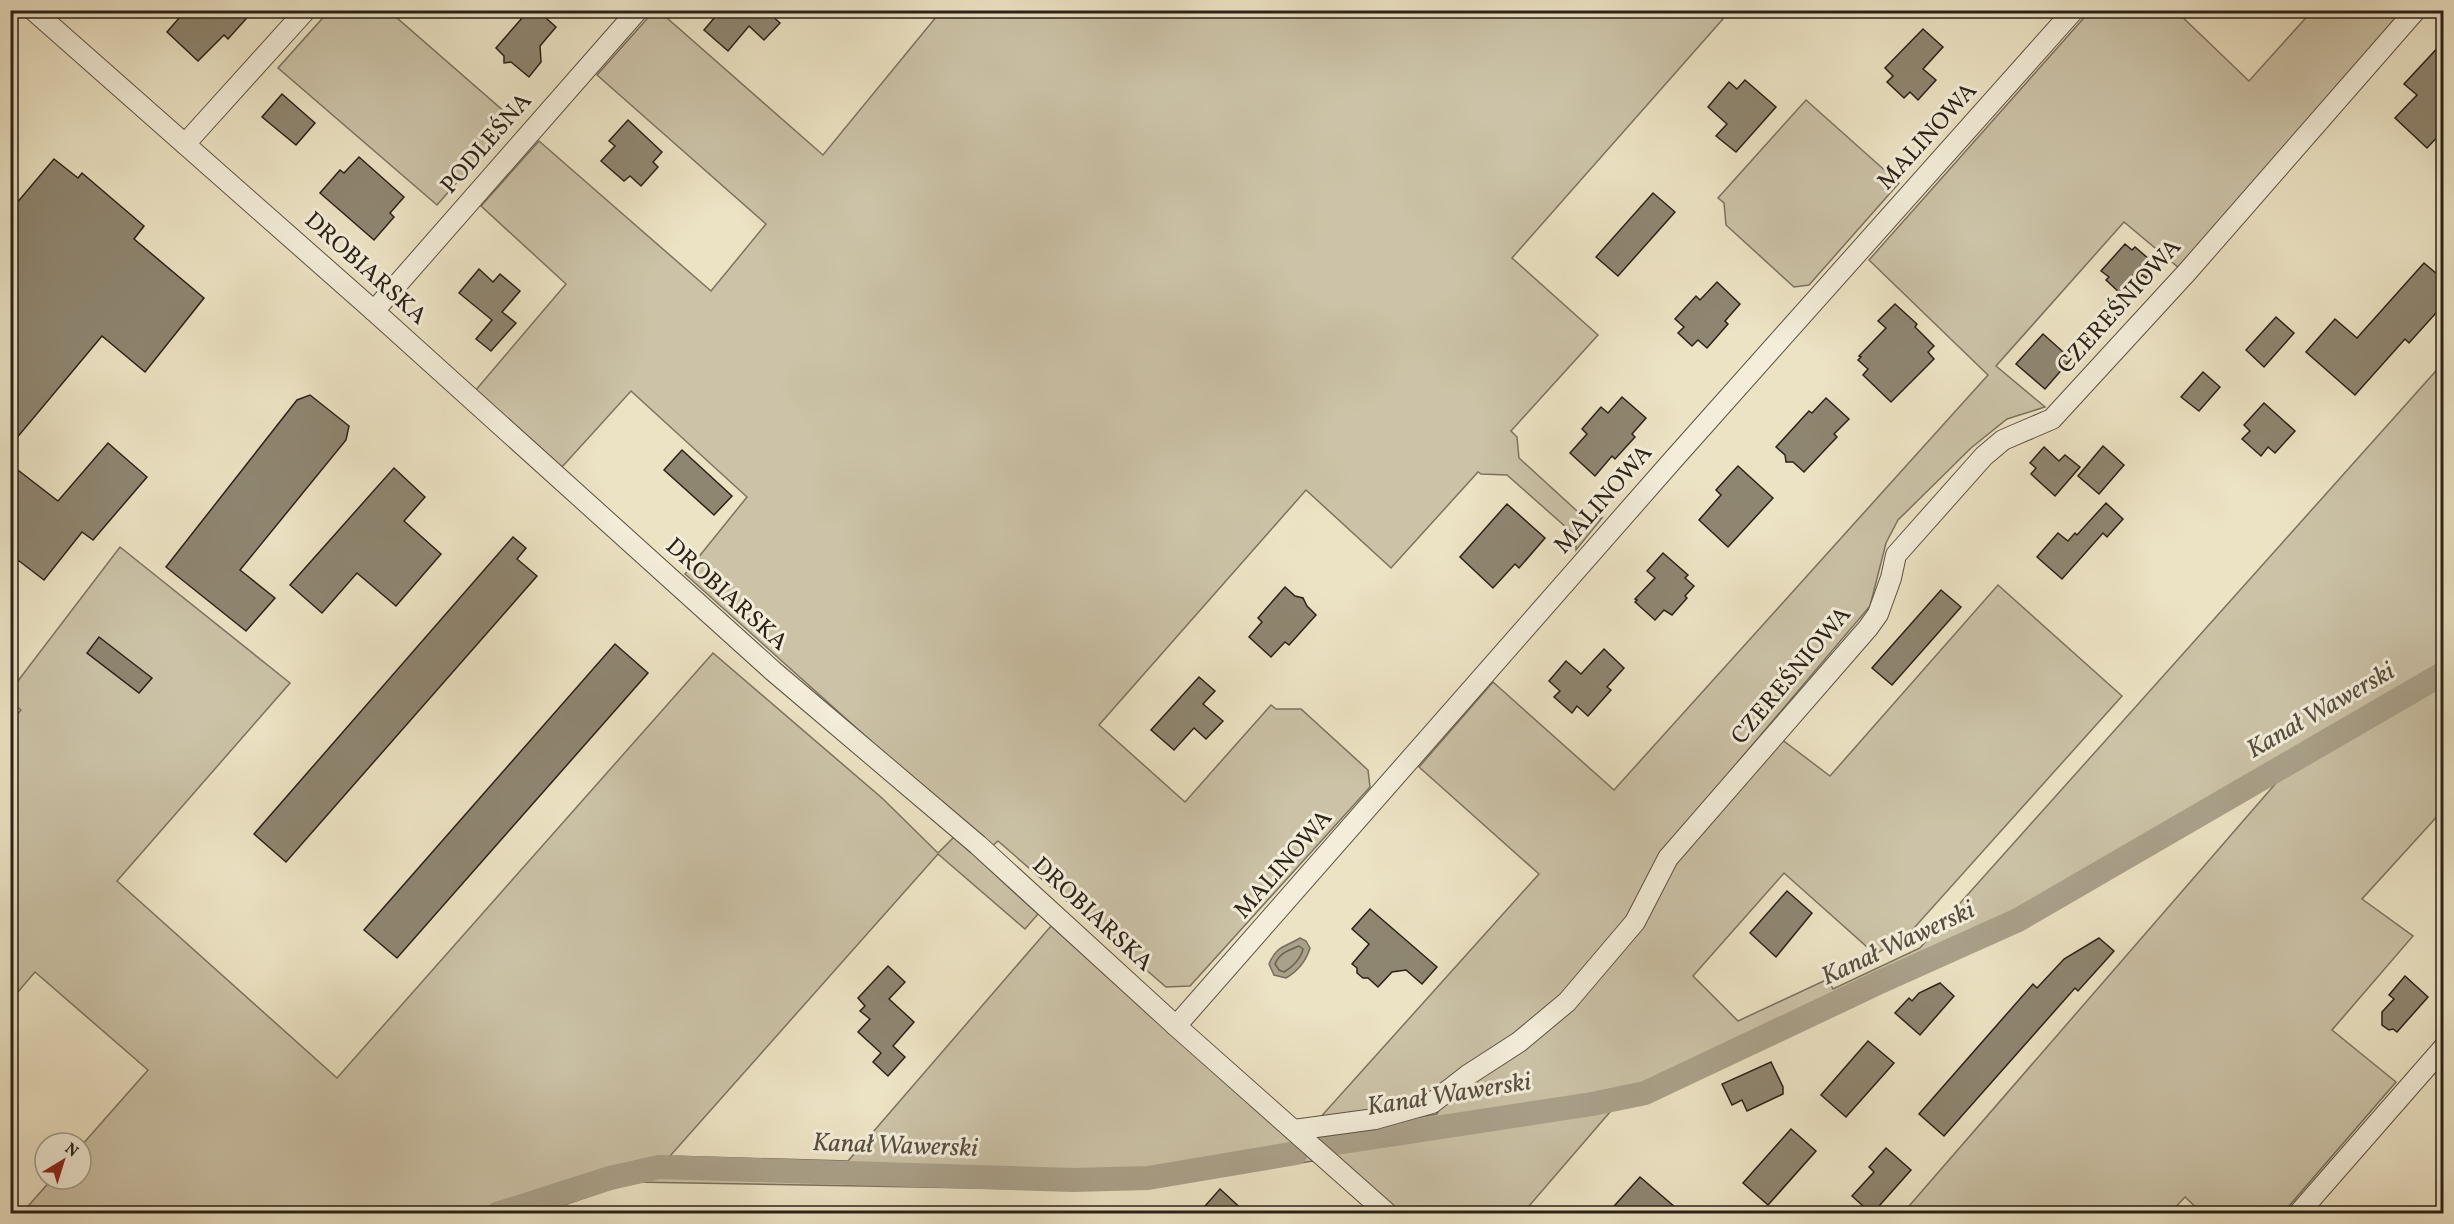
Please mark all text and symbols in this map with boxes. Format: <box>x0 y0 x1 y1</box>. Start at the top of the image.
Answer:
street label: MALINOWA <box>1870 75 1986 198</box>
street label: PODLEŚNA <box>433 86 541 202</box>
street label: DROBIARSKA <box>296 205 434 333</box>
street label: CZEREŚNIOWA <box>2050 232 2190 382</box>
street label: MALINOWA <box>1547 438 1661 562</box>
street label: DROBIARSKA <box>657 531 795 659</box>
street label: CZEREŚNIOWA <box>1724 599 1860 753</box>
water label: Kanał Wawerski <box>2240 654 2402 768</box>
street label: MALINOWA <box>1227 803 1341 927</box>
street label: DROBIARSKA <box>1024 850 1160 980</box>
water label: Kanał Wawerski <box>1815 892 1981 995</box>
water label: Kanał Wawerski <box>1364 1064 1534 1126</box>
water label: Kanał Wawerski <box>812 1125 979 1167</box>
north arrow <box>33 1131 93 1191</box>
text: N <box>60 1139 83 1163</box>

